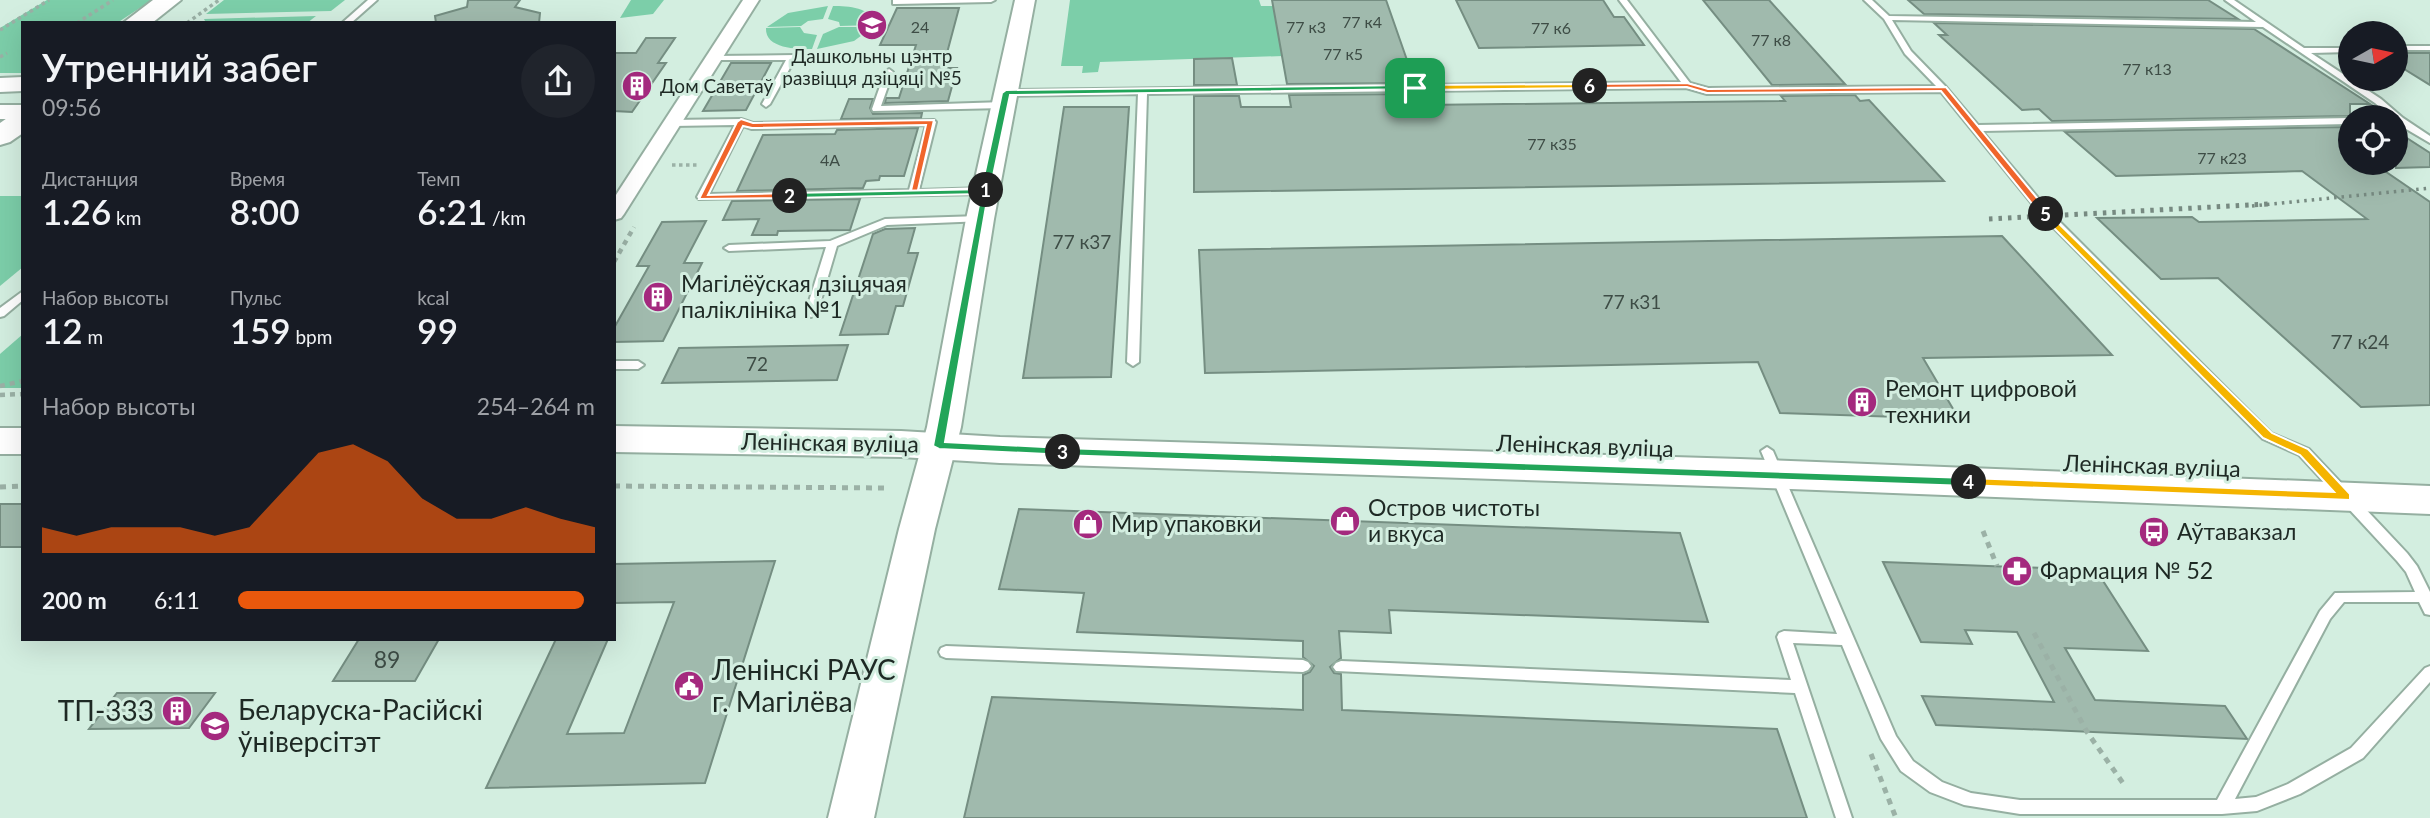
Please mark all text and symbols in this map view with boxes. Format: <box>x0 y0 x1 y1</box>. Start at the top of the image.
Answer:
school or university icon: Дашкольны цэнтр развіцця дзіцяці №5 <box>855 8 889 42</box>
house number: 77 к4 <box>1342 12 1382 31</box>
house number: 24 <box>911 17 929 36</box>
house number: 77 к3 <box>1286 17 1326 36</box>
house number: 77 к6 <box>1531 18 1571 37</box>
north arrow <box>2338 21 2408 91</box>
map controls <box>2338 21 2408 175</box>
house number: 77 к8 <box>1751 30 1791 49</box>
text: Утренний забег <box>42 44 317 90</box>
button: share <box>521 44 595 118</box>
place label: Дашкольны цэнтр развіцця дзіцяці №5 <box>782 44 962 89</box>
house number: 77 к5 <box>1323 44 1363 63</box>
pin <box>1385 58 1445 118</box>
house number: 77 к13 <box>2122 59 2172 78</box>
pin: 6 <box>1572 68 1608 104</box>
building icon: Дом Саветаў <box>620 69 654 103</box>
icon: arrive <box>1396 69 1434 107</box>
place label: Дом Саветаў <box>660 74 774 97</box>
text: 6 <box>1584 74 1595 97</box>
text: 09:56 <box>42 93 101 121</box>
button: locate <box>2338 105 2408 175</box>
house number: 77 к35 <box>1527 134 1577 153</box>
house number: 77 к23 <box>2197 148 2247 167</box>
house number: 4А <box>820 150 840 169</box>
text: Дистанция <box>42 167 138 190</box>
text: Время <box>230 167 285 190</box>
text: Темп <box>417 167 460 190</box>
pin: 1 <box>968 172 1004 208</box>
pin: 2 <box>772 178 808 214</box>
text: 1 <box>980 178 991 201</box>
text: 2 <box>784 184 795 207</box>
text: 1.26 <box>42 190 111 232</box>
text: 8:00 <box>230 190 299 232</box>
text: 6:21 <box>417 190 487 232</box>
pin: 5 <box>2028 196 2064 232</box>
text: 5 <box>2040 202 2051 225</box>
text: km <box>111 206 141 229</box>
text: /km <box>487 206 526 229</box>
house number: 77 к37 <box>1053 230 1111 253</box>
place label: Магілёўская дзіцячая паліклініка №1 <box>681 269 907 323</box>
building icon: Магілёўская дзіцячая паліклініка №1 <box>641 280 675 314</box>
text: Набор высоты <box>42 286 169 309</box>
text: Пульс <box>230 286 282 309</box>
text: kcal <box>417 286 449 309</box>
house number: 77 к31 <box>1603 290 1661 313</box>
text: 12 <box>42 309 83 351</box>
text: 159 <box>230 309 291 351</box>
text: 99 <box>417 309 458 351</box>
text: m <box>83 325 103 348</box>
text: bpm <box>291 325 332 348</box>
house number: 77 к24 <box>2331 330 2389 353</box>
house number: 72 <box>746 352 768 375</box>
place label: Ремонт цифровой техники <box>1885 374 2077 428</box>
building icon: Ремонт цифровой техники <box>1845 385 1879 419</box>
text: Набор высоты <box>42 392 196 420</box>
text: 254–264 m <box>477 392 595 420</box>
street label: Ленінская вуліца <box>740 426 919 458</box>
street label: Ленінская вуліца <box>1495 428 1674 462</box>
pin: 3 <box>1046 434 1080 470</box>
text: 3 <box>1057 440 1068 463</box>
street label: Ленінская вуліца <box>2062 448 2241 482</box>
pin: 4 <box>1952 464 1986 500</box>
text: 4 <box>1963 470 1974 493</box>
place label: Остров чистоты и вкуса <box>1368 493 1540 547</box>
shop icon: Остров чистоты и вкуса <box>1328 504 1362 538</box>
shop icon: Мир упаковки <box>1071 507 1105 541</box>
place label: Мир упаковки <box>1111 509 1261 537</box>
bus stop icon: Аўтавакзал <box>2137 515 2171 549</box>
place label: Аўтавакзал <box>2177 517 2296 545</box>
pharmacy icon: Фармация № 52 <box>2000 554 2034 588</box>
place label: Фармация № 52 <box>2040 556 2213 584</box>
text: 200 m <box>42 586 107 614</box>
text: 6:11 <box>154 586 200 614</box>
house number: 89 <box>374 645 400 673</box>
place label: Ленінскі РАУС г. Магілёва <box>711 652 896 718</box>
public building icon: Ленінскі РАУС г. Магілёва <box>672 669 706 703</box>
place label: Беларуска-Расійскі ўніверсітэт <box>238 692 483 758</box>
place label: ТП-333 <box>58 693 154 727</box>
building icon: ТП-333 <box>160 694 194 728</box>
school or university icon: Беларуска-Расійскі ўніверсітэт <box>198 709 232 743</box>

